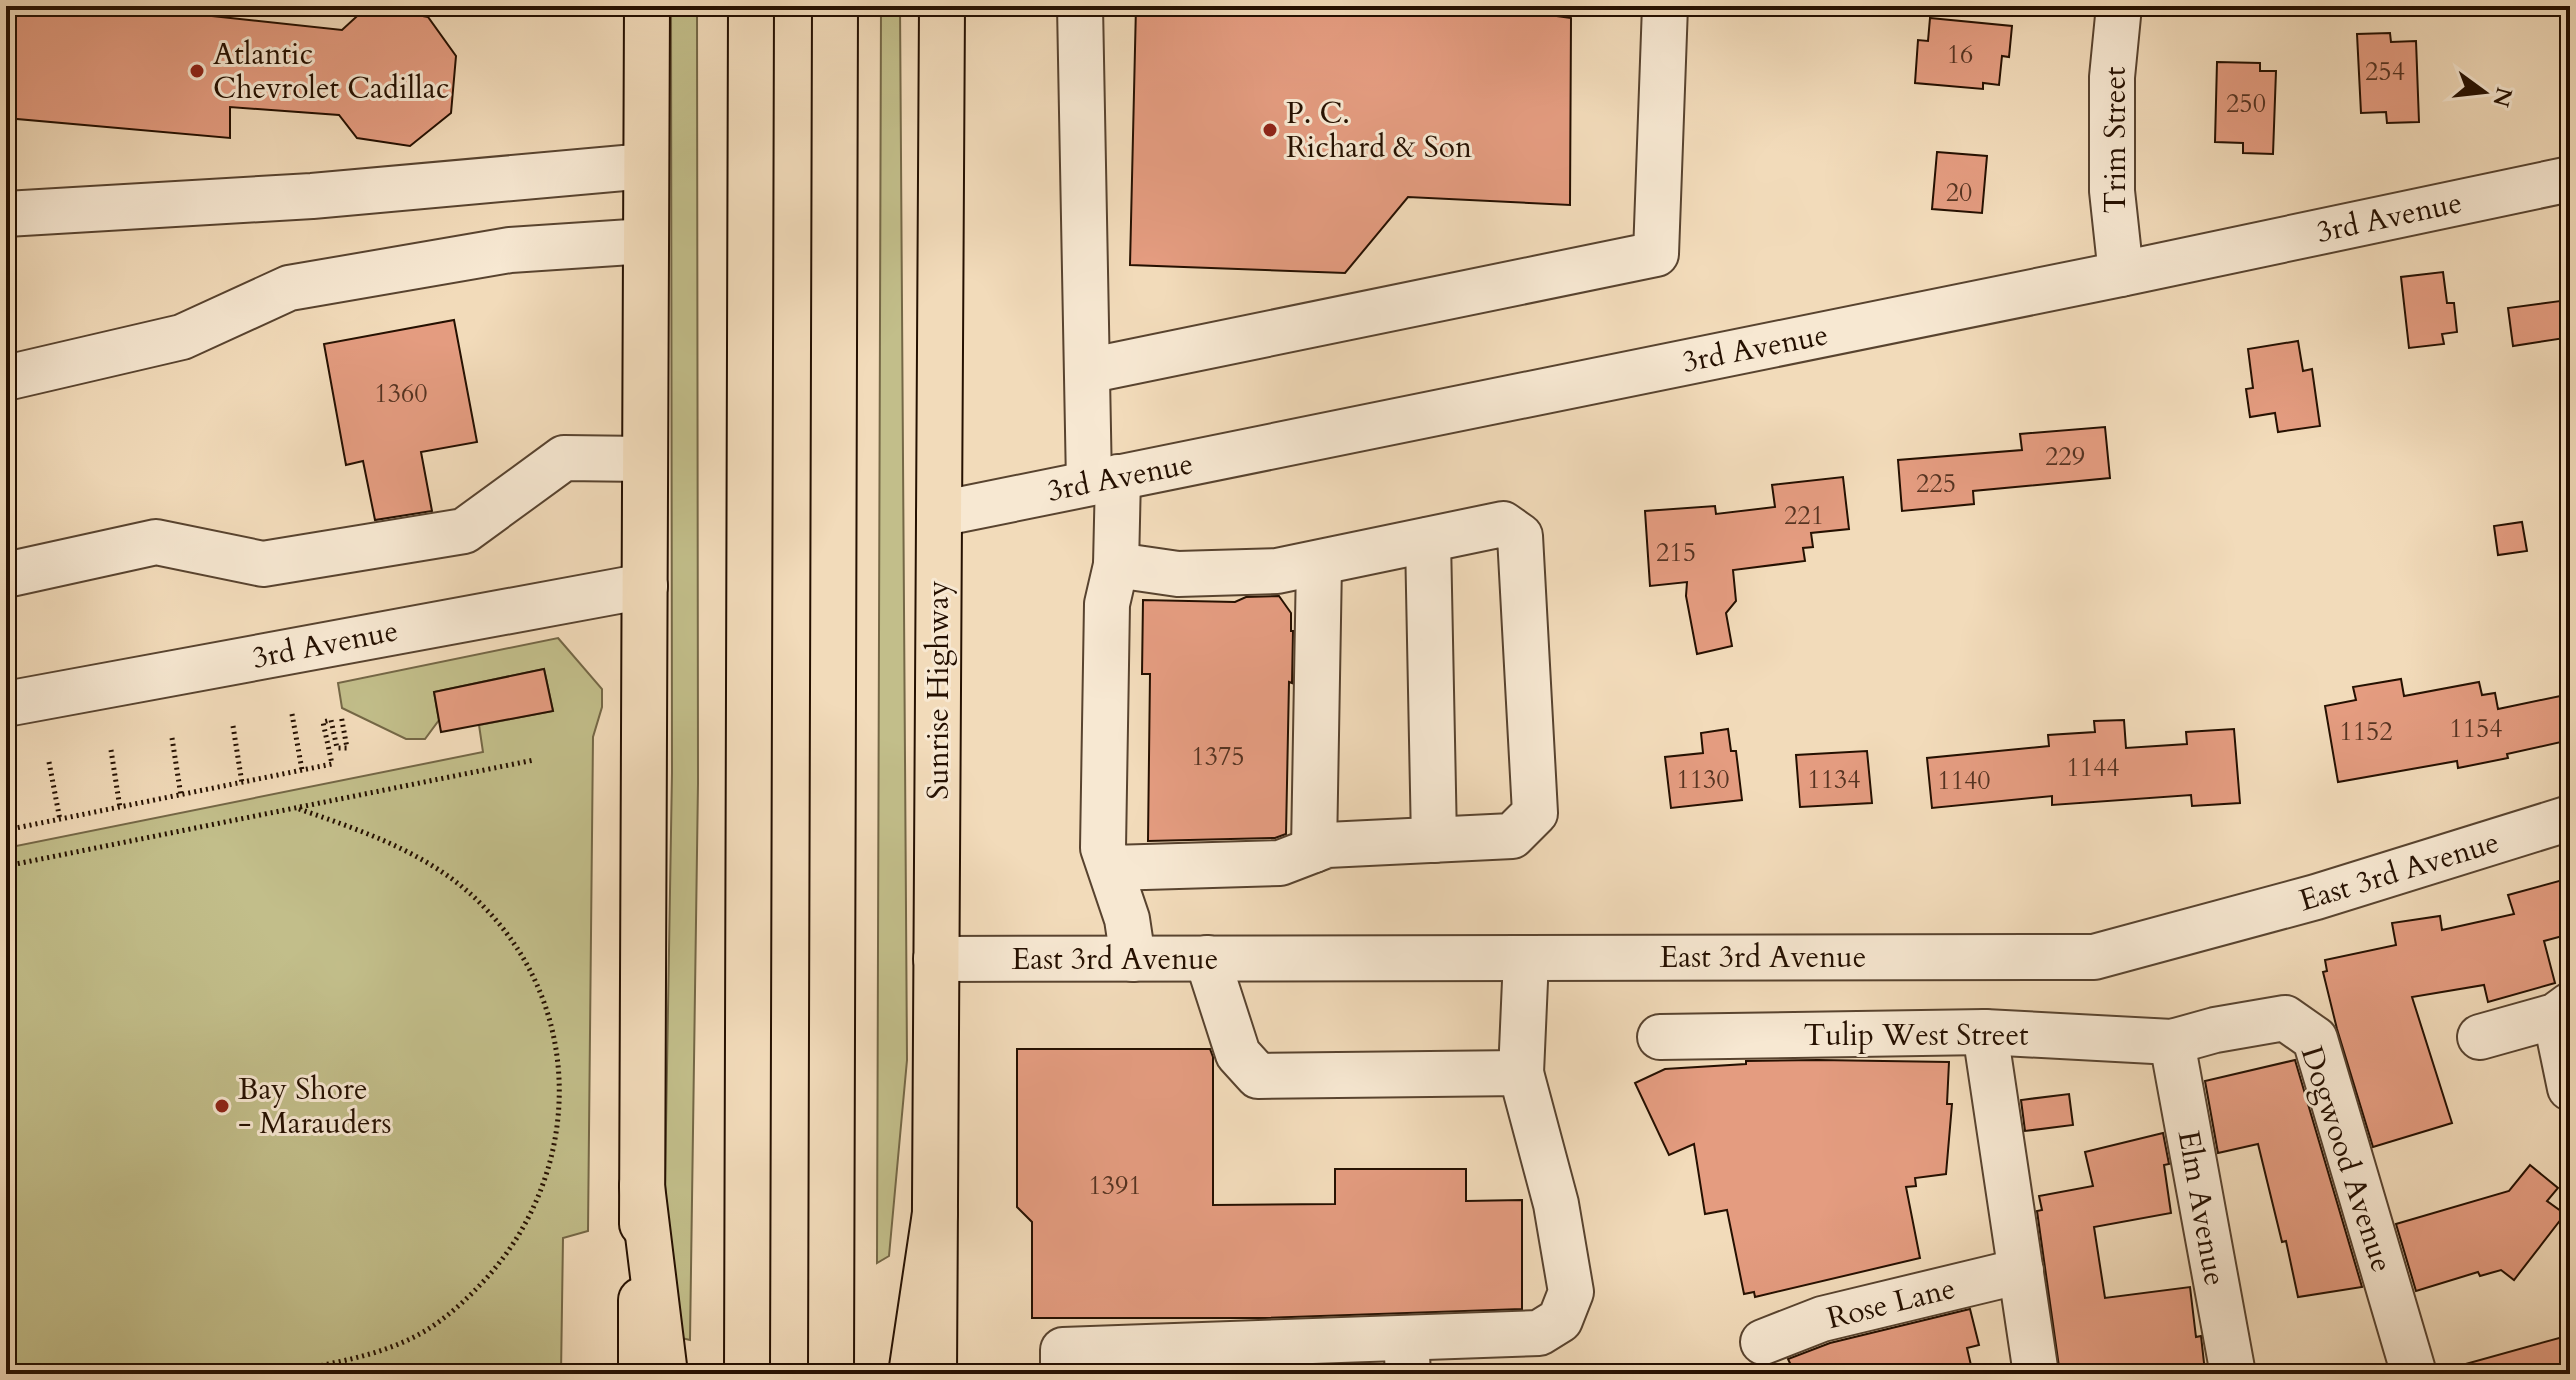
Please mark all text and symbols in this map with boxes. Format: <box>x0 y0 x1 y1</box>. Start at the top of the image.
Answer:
place label: Atlantic Chevrolet Cadillac <box>213 34 449 109</box>
house number: 16 <box>1947 37 1973 72</box>
north arrow <box>2444 52 2524 132</box>
house number: 254 <box>2365 54 2405 89</box>
marker: Atlantic Chevrolet Cadillac <box>188 62 206 80</box>
street label: Trim Street <box>2095 66 2136 213</box>
text: N <box>2485 84 2519 110</box>
house number: 250 <box>2226 86 2266 121</box>
place label: P. C. Richard & Son <box>1286 93 1472 168</box>
marker: P. C. Richard & Son <box>1261 121 1279 139</box>
house number: 20 <box>1946 175 1972 210</box>
street label: 3rd Avenue <box>2313 182 2466 253</box>
street label: 3rd Avenue <box>1679 314 1831 383</box>
house number: 1360 <box>374 376 428 411</box>
house number: 229 <box>2045 439 2085 474</box>
street label: 3rd Avenue <box>1044 443 1196 512</box>
house number: 225 <box>1916 466 1956 501</box>
house number: 221 <box>1784 498 1824 533</box>
house number: 215 <box>1656 535 1696 570</box>
street label: Sunrise Highway <box>918 580 959 800</box>
street label: 3rd Avenue <box>249 610 401 679</box>
house number: 1154 <box>2449 711 2503 746</box>
house number: 1152 <box>2339 714 2393 749</box>
house number: 1375 <box>1191 739 1245 774</box>
house number: 1144 <box>2066 750 2120 785</box>
house number: 1130 <box>1676 762 1730 797</box>
house number: 1134 <box>1807 762 1861 797</box>
house number: 1140 <box>1937 763 1991 798</box>
street label: East 3rd Avenue <box>2294 822 2504 921</box>
street label: East 3rd Avenue <box>1660 937 1866 978</box>
street label: East 3rd Avenue <box>1012 939 1218 980</box>
street label: Tulip West Street <box>1803 1015 2029 1056</box>
street label: Dogwood Avenue <box>2291 1041 2402 1277</box>
place label: Bay Shore - Marauders <box>238 1069 392 1144</box>
marker: Bay Shore - Marauders <box>213 1097 231 1115</box>
street label: Elm Avenue <box>2168 1127 2235 1289</box>
house number: 1391 <box>1088 1168 1142 1203</box>
street label: Rose Lane <box>1823 1268 1959 1339</box>

